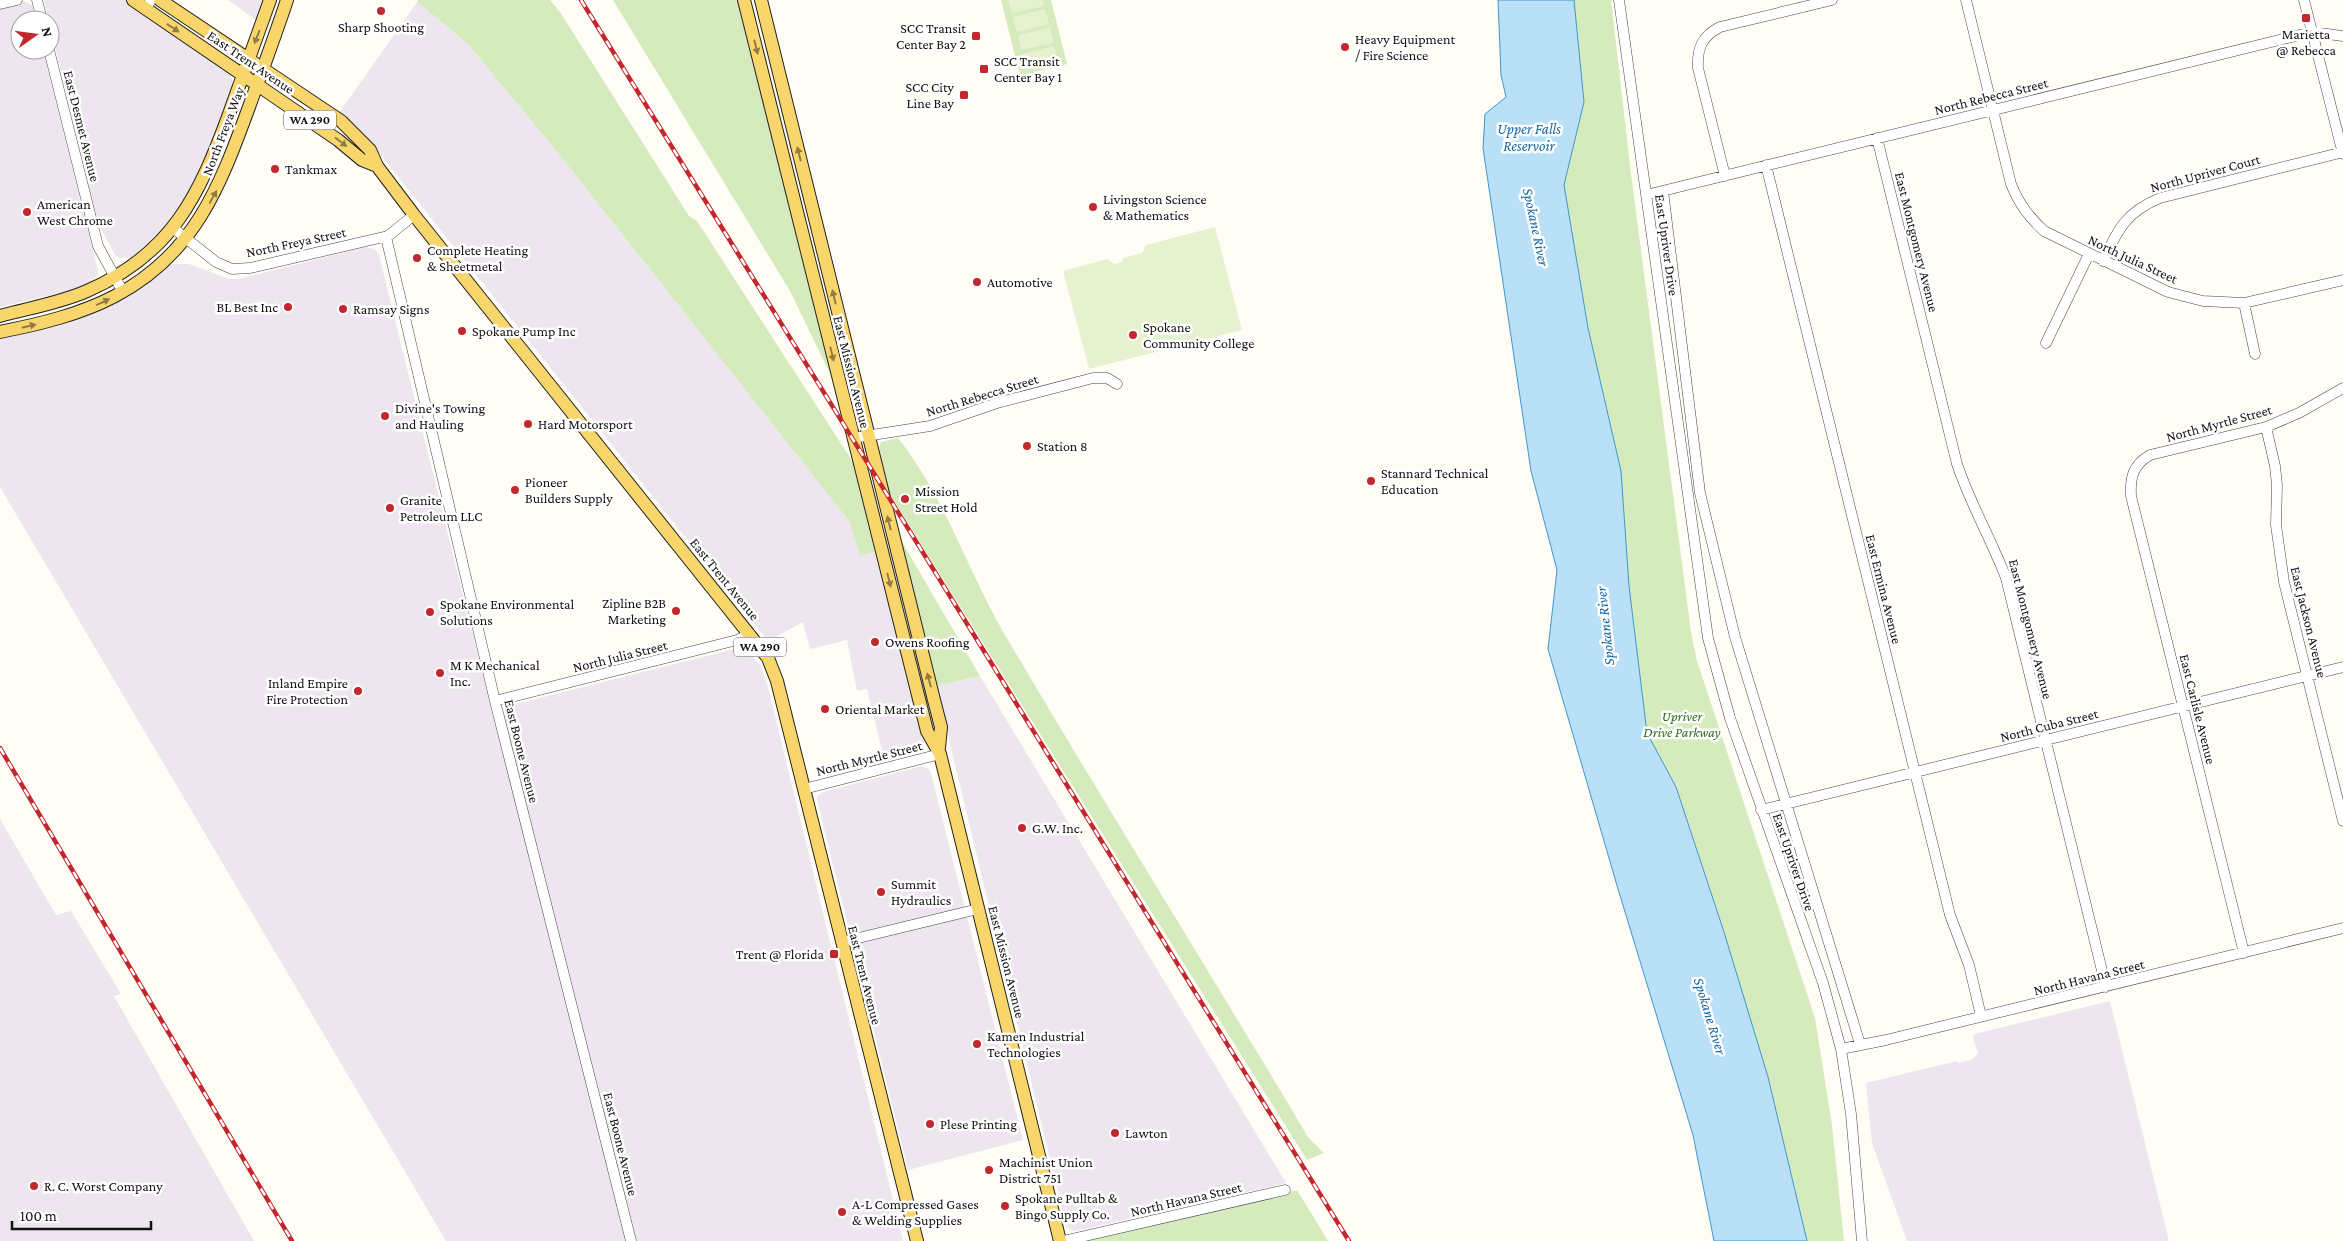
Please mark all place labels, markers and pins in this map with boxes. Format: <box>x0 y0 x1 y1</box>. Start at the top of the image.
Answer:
marker: Sharp Shooting <box>375 5 387 17</box>
marker: Marietta @ Rebecca <box>2300 12 2312 24</box>
place label: Sharp Shooting <box>338 19 424 35</box>
place label: SCC Transit Center Bay 2 <box>896 20 966 52</box>
place label: Marietta @ Rebecca <box>2276 26 2337 58</box>
marker: SCC Transit Center Bay 2 <box>970 30 982 42</box>
place label: Heavy Equipment / Fire Science <box>1355 31 1456 63</box>
marker: Heavy Equipment / Fire Science <box>1339 41 1351 53</box>
place label: SCC Transit Center Bay 1 <box>994 53 1062 85</box>
marker: SCC Transit Center Bay 1 <box>978 63 990 75</box>
place label: SCC City Line Bay <box>905 79 955 111</box>
marker: SCC City Line Bay <box>958 89 970 101</box>
place label: Tankmax <box>285 161 338 177</box>
marker: Tankmax <box>269 163 281 175</box>
place label: Livingston Science & Mathematics <box>1103 191 1207 223</box>
place label: American West Chrome <box>37 196 113 228</box>
marker: Livingston Science & Mathematics <box>1087 201 1099 213</box>
marker: American West Chrome <box>21 206 33 218</box>
place label: Complete Heating & Sheetmetal <box>427 242 529 274</box>
marker: Complete Heating & Sheetmetal <box>411 252 423 264</box>
place label: Automotive <box>987 274 1053 290</box>
marker: Automotive <box>971 276 983 288</box>
place label: BL Best Inc <box>217 299 278 315</box>
marker: BL Best Inc <box>282 301 294 313</box>
place label: Ramsay Signs <box>353 301 429 317</box>
marker: Ramsay Signs <box>337 303 349 315</box>
place label: Spokane Community College <box>1143 319 1254 351</box>
place label: Spokane Pump Inc <box>472 323 576 339</box>
marker: Spokane Pump Inc <box>456 325 468 337</box>
marker: Spokane Community College <box>1127 329 1139 341</box>
place label: Divine's Towing and Hauling <box>395 400 486 432</box>
marker: Divine's Towing and Hauling <box>379 410 391 422</box>
place label: Hard Motorsport <box>538 416 633 432</box>
marker: Hard Motorsport <box>522 418 534 430</box>
place label: Station 8 <box>1037 438 1088 454</box>
marker: Station 8 <box>1021 440 1033 452</box>
place label: Stannard Technical Education <box>1381 465 1489 497</box>
place label: Pioneer Builders Supply <box>525 474 613 506</box>
marker: Stannard Technical Education <box>1365 475 1377 487</box>
place label: Mission Street Hold <box>915 483 978 515</box>
marker: Pioneer Builders Supply <box>509 484 521 496</box>
place label: Granite Petroleum LLC <box>400 492 482 524</box>
marker: Mission Street Hold <box>899 493 911 505</box>
marker: Granite Petroleum LLC <box>384 502 396 514</box>
place label: Zipline B2B Marketing <box>602 595 666 627</box>
place label: Spokane Environmental Solutions <box>440 596 575 628</box>
marker: Zipline B2B Marketing <box>670 605 682 617</box>
marker: Spokane Environmental Solutions <box>424 606 436 618</box>
place label: Owens Roofing <box>885 634 970 650</box>
marker: Owens Roofing <box>869 636 881 648</box>
place label: M K Mechanical Inc. <box>450 657 540 689</box>
marker: M K Mechanical Inc. <box>434 667 446 679</box>
place label: Inland Empire Fire Protection <box>266 675 348 707</box>
marker: Inland Empire Fire Protection <box>352 685 364 697</box>
place label: Oriental Market <box>835 701 925 717</box>
marker: Oriental Market <box>819 703 831 715</box>
place label: G.W. Inc. <box>1032 820 1083 836</box>
marker: G.W. Inc. <box>1016 822 1028 834</box>
place label: Summit Hydraulics <box>891 876 951 908</box>
marker: Summit Hydraulics <box>875 886 887 898</box>
place label: Trent @ Florida <box>736 946 825 962</box>
marker: Trent @ Florida <box>828 948 840 960</box>
place label: Kamen Industrial Technologies <box>987 1028 1085 1060</box>
marker: Kamen Industrial Technologies <box>971 1038 983 1050</box>
place label: Plese Printing <box>940 1116 1017 1132</box>
marker: Plese Printing <box>924 1118 936 1130</box>
place label: Lawton <box>1125 1125 1168 1141</box>
marker: Lawton <box>1109 1127 1121 1139</box>
place label: Machinist Union District 751 <box>999 1154 1093 1186</box>
marker: Machinist Union District 751 <box>983 1164 995 1176</box>
place label: R. C. Worst Company <box>44 1178 163 1194</box>
marker: R. C. Worst Company <box>28 1180 40 1192</box>
place label: Spokane Pulltab & Bingo Supply Co. <box>1015 1190 1118 1222</box>
place label: A-L Compressed Gases & Welding Supplies <box>852 1196 979 1228</box>
marker: Spokane Pulltab & Bingo Supply Co. <box>999 1200 1011 1212</box>
marker: A-L Compressed Gases & Welding Supplies <box>836 1206 848 1218</box>

